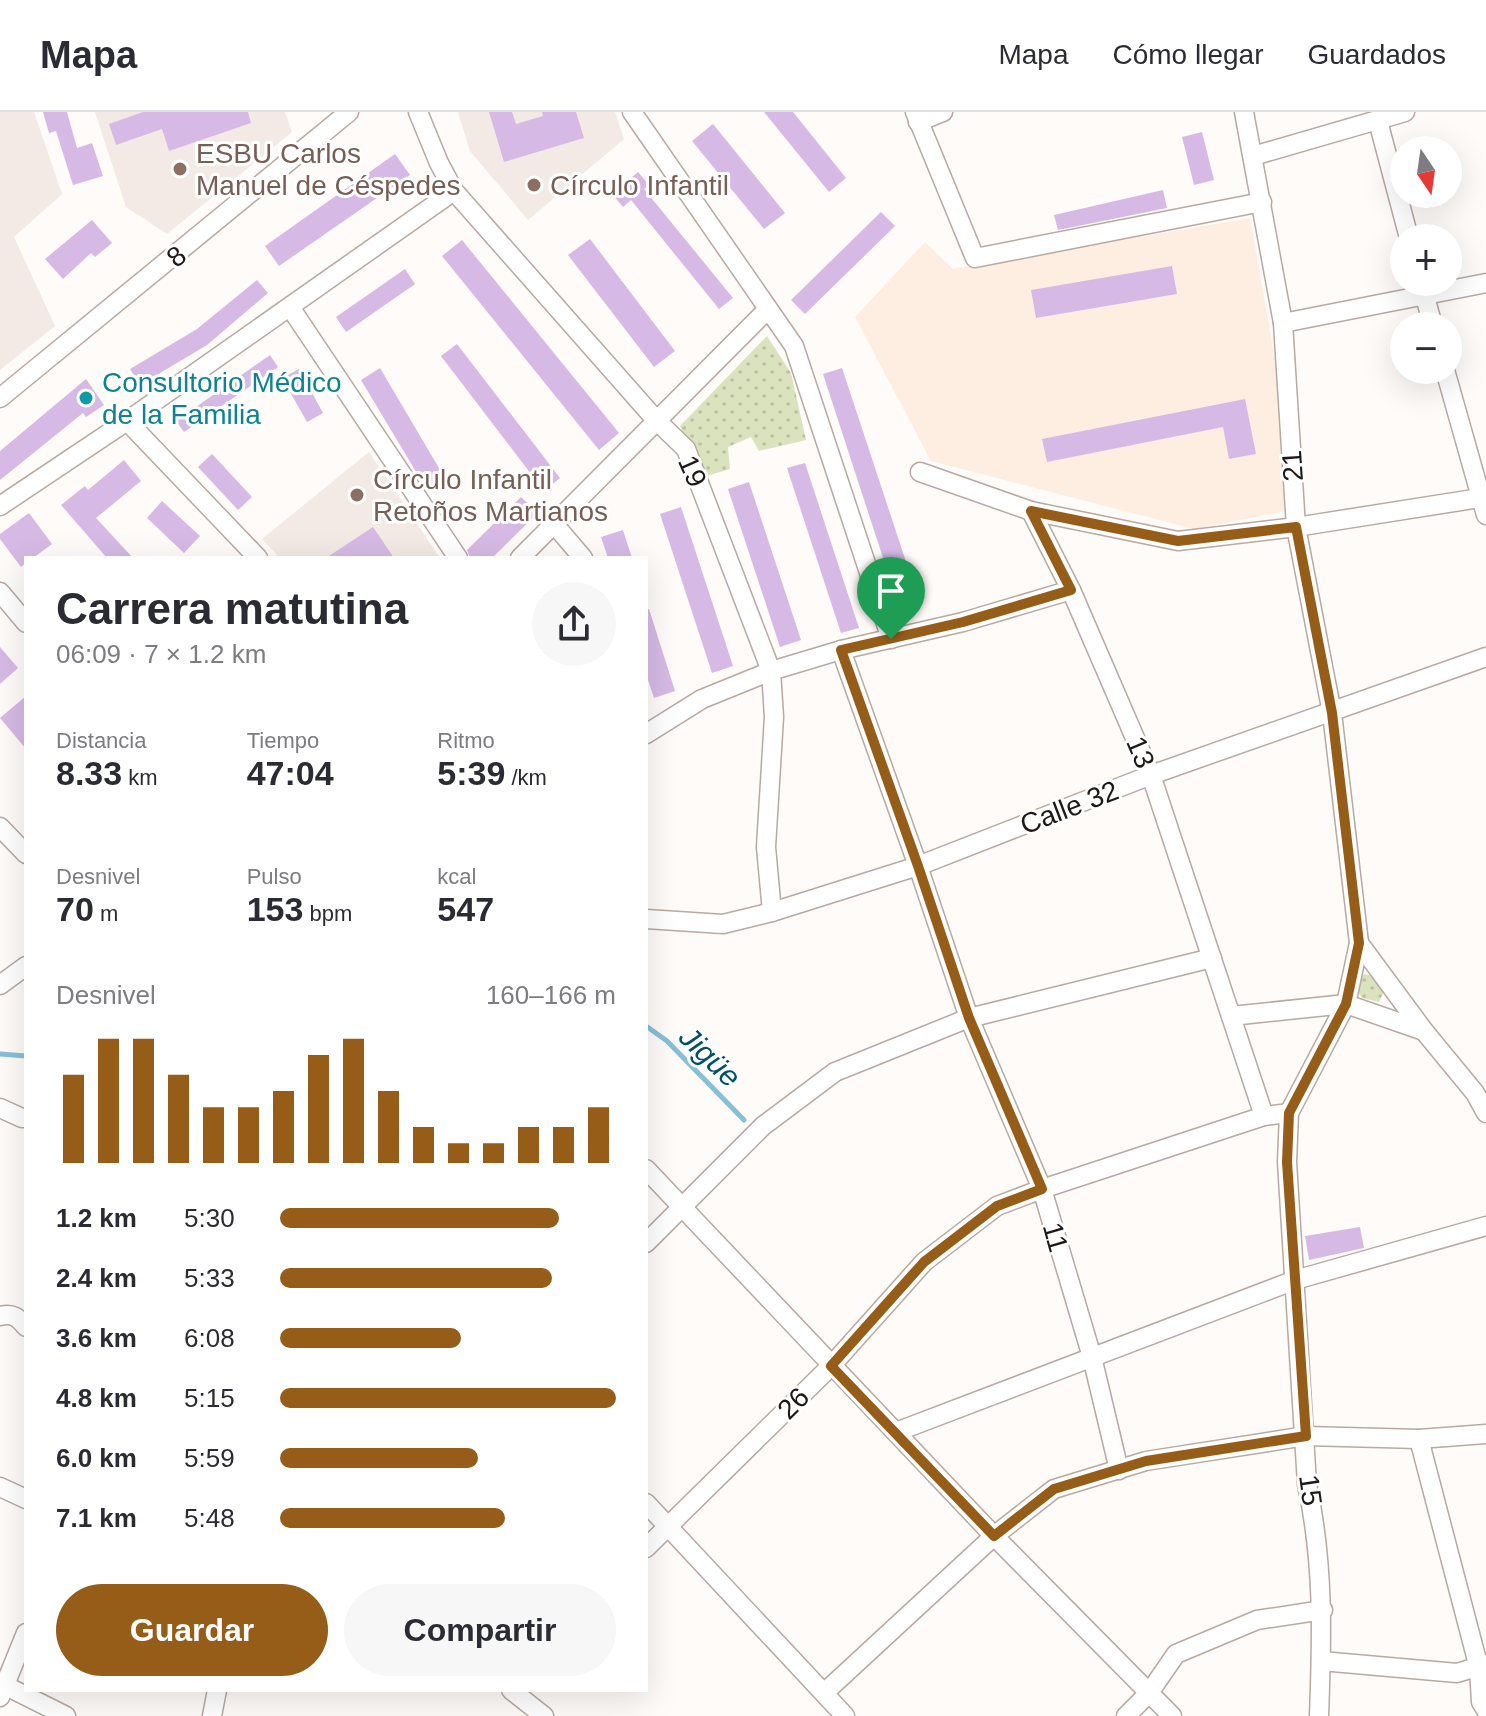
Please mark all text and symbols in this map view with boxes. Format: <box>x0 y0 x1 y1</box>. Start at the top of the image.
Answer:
text: Mapa <box>40 34 137 76</box>
text: Mapa <box>998 39 1069 70</box>
text: Cómo llegar <box>1113 39 1263 70</box>
text: Guardados <box>1307 39 1446 70</box>
north arrow <box>1390 136 1462 208</box>
map controls <box>1390 136 1462 384</box>
place label: ESBU Carlos Manuel de Céspedes <box>196 138 461 201</box>
marker: ESBU Carlos Manuel de Céspedes <box>171 160 189 178</box>
place label: Círculo Infantil <box>550 170 729 201</box>
marker: Círculo Infantil <box>525 176 543 194</box>
button: + <box>1390 224 1462 296</box>
street label: 8 <box>161 239 192 273</box>
button: − <box>1390 312 1462 384</box>
place label: Consultorio Médico de la Familia <box>102 367 342 430</box>
marker: Consultorio Médico de la Familia <box>77 389 95 407</box>
street label: 21 <box>1276 449 1309 483</box>
street label: 19 <box>672 451 713 492</box>
place label: Círculo Infantil Retoños Martianos <box>373 464 608 527</box>
marker: Círculo Infantil Retoños Martianos <box>348 486 366 504</box>
pin <box>857 557 925 639</box>
icon: arrive <box>869 569 913 613</box>
button: share <box>532 582 616 666</box>
text: Carrera matutina <box>56 584 408 633</box>
text: 06:09 · 7 × 1.2 km <box>56 639 266 669</box>
text: Distancia <box>56 728 146 753</box>
text: Tiempo <box>247 728 319 753</box>
text: Ritmo <box>437 728 495 753</box>
street label: 13 <box>1120 732 1161 773</box>
text: 8.33 <box>56 754 122 792</box>
text: 47:04 <box>247 754 334 792</box>
text: 5:39 <box>437 754 505 792</box>
text: km <box>122 765 158 790</box>
text: /km <box>505 765 547 790</box>
street label: Calle 32 <box>1016 775 1123 840</box>
text: Desnivel <box>56 864 140 889</box>
text: Pulso <box>247 864 302 889</box>
text: kcal <box>437 864 476 889</box>
text: 70 <box>56 890 94 928</box>
text: 153 <box>247 890 303 928</box>
text: 547 <box>437 890 494 928</box>
text: m <box>94 901 118 926</box>
text: bpm <box>303 901 352 926</box>
text: Desnivel <box>56 980 156 1010</box>
text: 160–166 m <box>486 980 616 1010</box>
water label: Jigüe <box>672 1019 748 1093</box>
text: 1.2 km <box>56 1203 137 1233</box>
text: 5:30 <box>184 1203 235 1233</box>
street label: 11 <box>1037 1219 1074 1255</box>
text: 2.4 km <box>56 1263 137 1293</box>
text: 5:33 <box>184 1263 235 1293</box>
text: 3.6 km <box>56 1323 137 1353</box>
text: 6:08 <box>184 1323 235 1353</box>
street label: 26 <box>771 1381 815 1425</box>
text: 4.8 km <box>56 1383 137 1413</box>
text: 5:15 <box>184 1383 235 1413</box>
text: 6.0 km <box>56 1443 137 1473</box>
text: 5:59 <box>184 1443 235 1473</box>
street label: 15 <box>1293 1472 1328 1508</box>
text: 7.1 km <box>56 1503 137 1533</box>
text: 5:48 <box>184 1503 235 1533</box>
button: Guardar <box>56 1584 328 1676</box>
button: Compartir <box>344 1584 616 1676</box>

